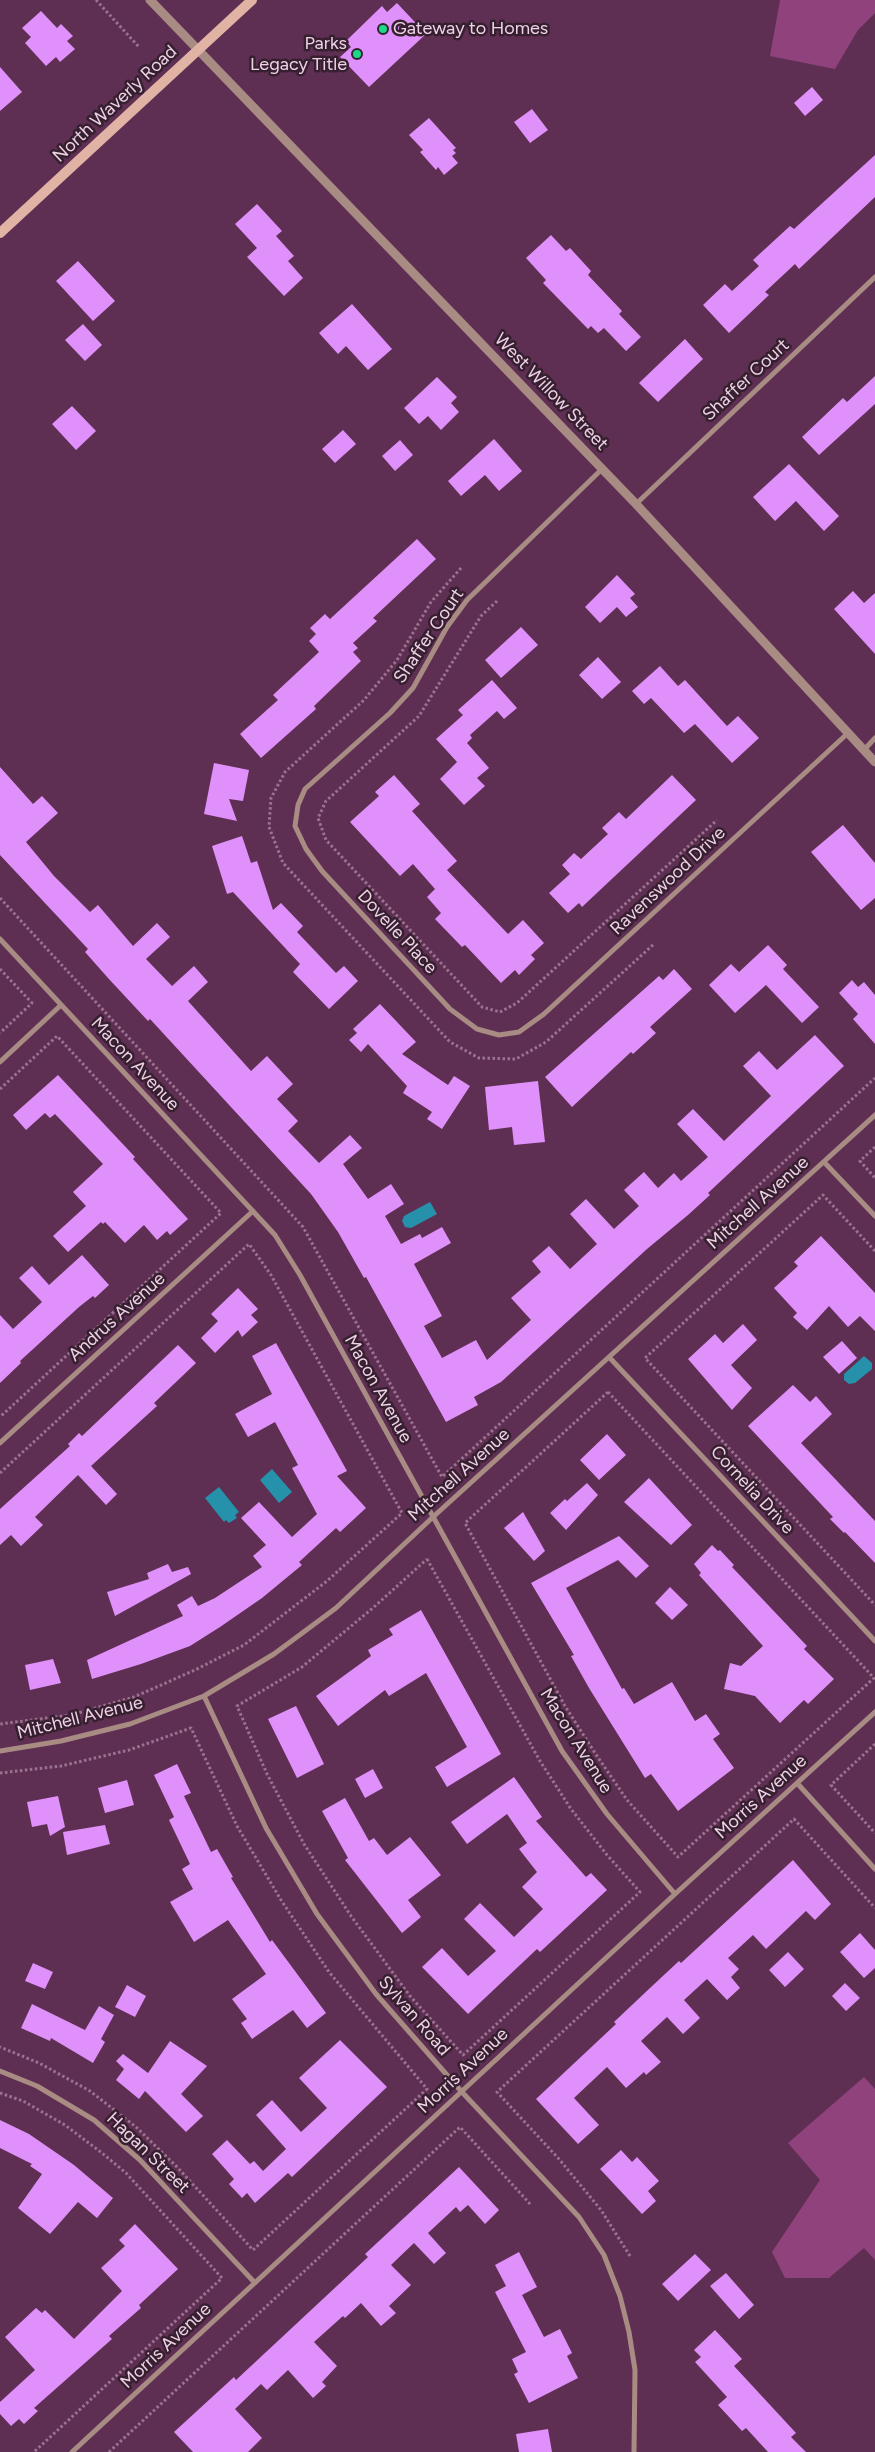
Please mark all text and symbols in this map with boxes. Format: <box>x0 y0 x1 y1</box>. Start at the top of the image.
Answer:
place label: Gateway to Homes <box>393 18 548 40</box>
marker: Gateway to Homes <box>377 23 389 35</box>
place label: Parks Legacy Title <box>250 33 347 76</box>
street label: North Waverly Road <box>48 41 182 167</box>
marker: Parks Legacy Title <box>351 48 363 60</box>
street label: West Willow Street <box>490 329 612 455</box>
street label: Shaffer Court <box>698 335 794 425</box>
street label: Shaffer Court <box>389 584 469 688</box>
street label: Ravenswood Drive <box>606 822 730 940</box>
street label: Dovelle Place <box>353 886 441 978</box>
street label: Macon Avenue <box>86 1013 184 1115</box>
street label: Mitchell Avenue <box>703 1152 813 1254</box>
street label: Andrus Avenue <box>64 1268 170 1366</box>
street label: Macon Avenue <box>339 1331 417 1447</box>
street label: Mitchell Avenue <box>404 1424 514 1526</box>
street label: Cornelia Drive <box>706 1441 798 1539</box>
street label: Macon Avenue <box>535 1684 617 1798</box>
street label: Mitchell Avenue <box>15 1692 145 1744</box>
street label: Morris Avenue <box>711 1750 811 1844</box>
street label: Sylvan Road <box>373 1972 455 2060</box>
street label: Morris Avenue <box>413 2024 513 2118</box>
street label: Hagan Street <box>102 2108 194 2198</box>
street label: Morris Avenue <box>116 2299 216 2393</box>

